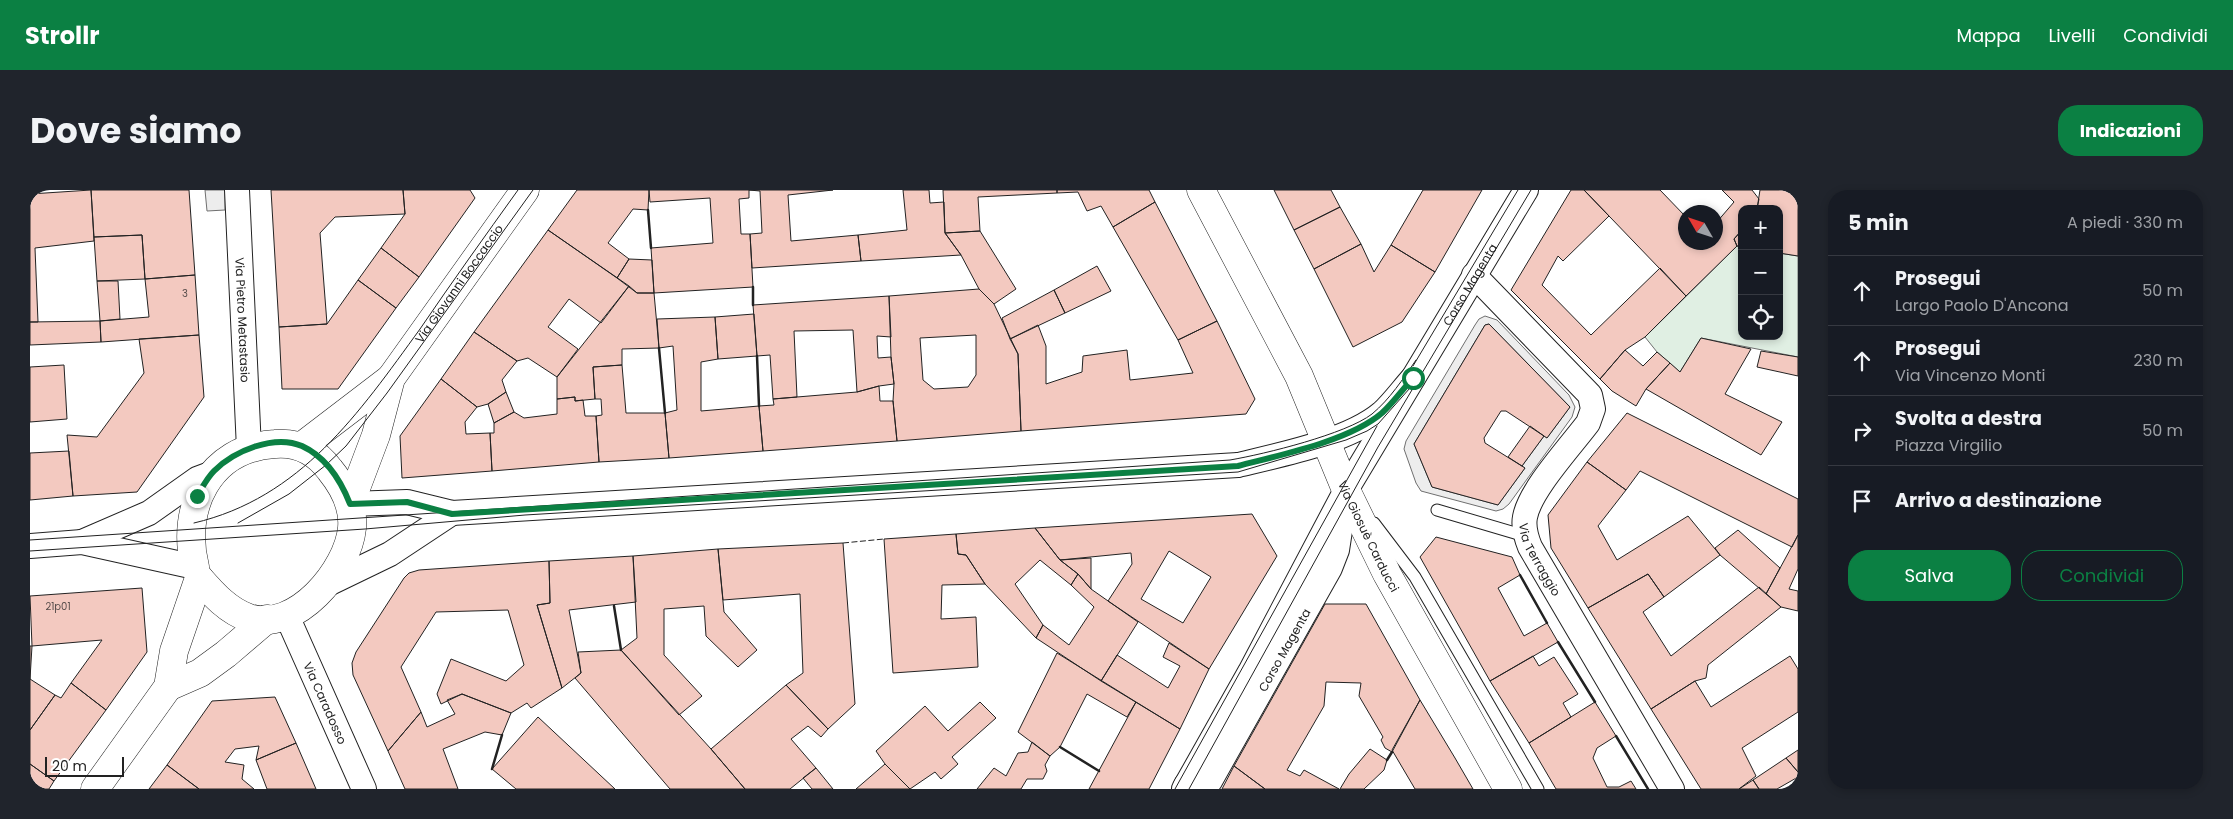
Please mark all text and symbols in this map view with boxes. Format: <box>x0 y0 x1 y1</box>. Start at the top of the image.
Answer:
text: Strollr <box>25 19 100 52</box>
text: Mappa <box>1956 23 2021 48</box>
text: Livelli <box>2049 23 2095 48</box>
text: Condividi <box>2123 23 2208 48</box>
button: Indicazioni <box>2058 105 2203 156</box>
text: Dove siamo <box>30 106 242 155</box>
north arrow <box>1678 205 1723 250</box>
map controls <box>1738 205 1783 340</box>
button: + <box>1738 205 1783 250</box>
text: 5 min <box>1848 208 1909 237</box>
text: A piedi · 330 m <box>2067 211 2183 234</box>
street label: Via Giovanni Boccaccio <box>410 220 507 346</box>
street label: Corso Magenta <box>1438 240 1501 328</box>
button: − <box>1738 250 1783 295</box>
street label: Via Pietro Metastasio <box>232 257 254 383</box>
text: Prosegui <box>1895 265 1981 292</box>
icon: ahead <box>1848 277 1876 305</box>
text: 50 m <box>2142 279 2183 302</box>
house number: 3 <box>182 286 188 301</box>
text: Largo Paolo D'Ancona <box>1895 294 2069 317</box>
button: locate <box>1738 295 1783 340</box>
text: Prosegui <box>1895 335 1981 362</box>
icon: ahead <box>1848 347 1876 375</box>
text: 230 m <box>2134 349 2183 372</box>
text: Via Vincenzo Monti <box>1895 364 2046 387</box>
route start <box>1402 367 1425 390</box>
text: Svolta a destra <box>1895 405 2042 432</box>
icon: right <box>1848 417 1876 445</box>
text: 50 m <box>2142 419 2183 442</box>
text: Piazza Virgilio <box>1895 434 2002 457</box>
street label: Via Giosuè Carducci <box>1334 478 1404 595</box>
route end <box>186 485 209 508</box>
icon: arrive <box>1848 487 1876 515</box>
text: Arrivo a destinazione <box>1895 487 2102 514</box>
street label: Via Terraggio <box>1516 522 1565 599</box>
button: Salva <box>1848 550 2011 601</box>
button: Condividi <box>2021 550 2183 601</box>
house number: 21p01 <box>45 599 71 614</box>
street label: Corso Magenta <box>1254 605 1314 694</box>
street label: Via Caradosso <box>300 659 352 747</box>
scale bar <box>45 754 124 777</box>
text: 20 m <box>52 756 87 776</box>

